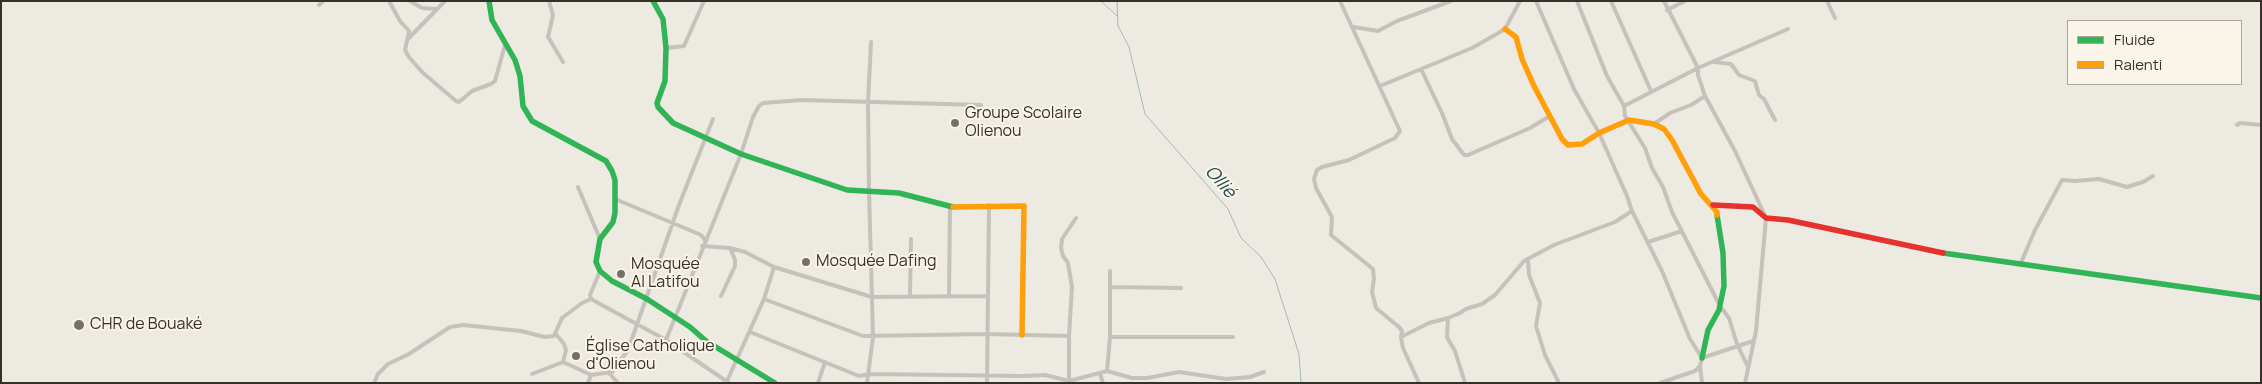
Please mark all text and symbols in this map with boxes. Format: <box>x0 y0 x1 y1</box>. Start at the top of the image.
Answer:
legend <box>2067 20 2242 85</box>
text: Fluide <box>2114 29 2155 50</box>
text: Ralenti <box>2114 54 2162 75</box>
place label: Groupe Scolaire Olienou <box>965 104 1082 142</box>
marker: Groupe Scolaire Olienou <box>949 117 961 129</box>
water label: Ollié <box>1200 161 1240 203</box>
place label: Mosquée Dafing <box>816 252 936 272</box>
place label: Mosquée Al Latifou <box>631 255 700 293</box>
marker: Mosquée Dafing <box>800 256 812 268</box>
marker: Mosquée Al Latifou <box>615 268 627 280</box>
place label: CHR de Bouaké <box>90 315 202 335</box>
marker: CHR de Bouaké <box>72 318 86 332</box>
place label: Église Catholique d'Olienou <box>586 337 715 375</box>
marker: Église Catholique d'Olienou <box>570 350 582 362</box>

